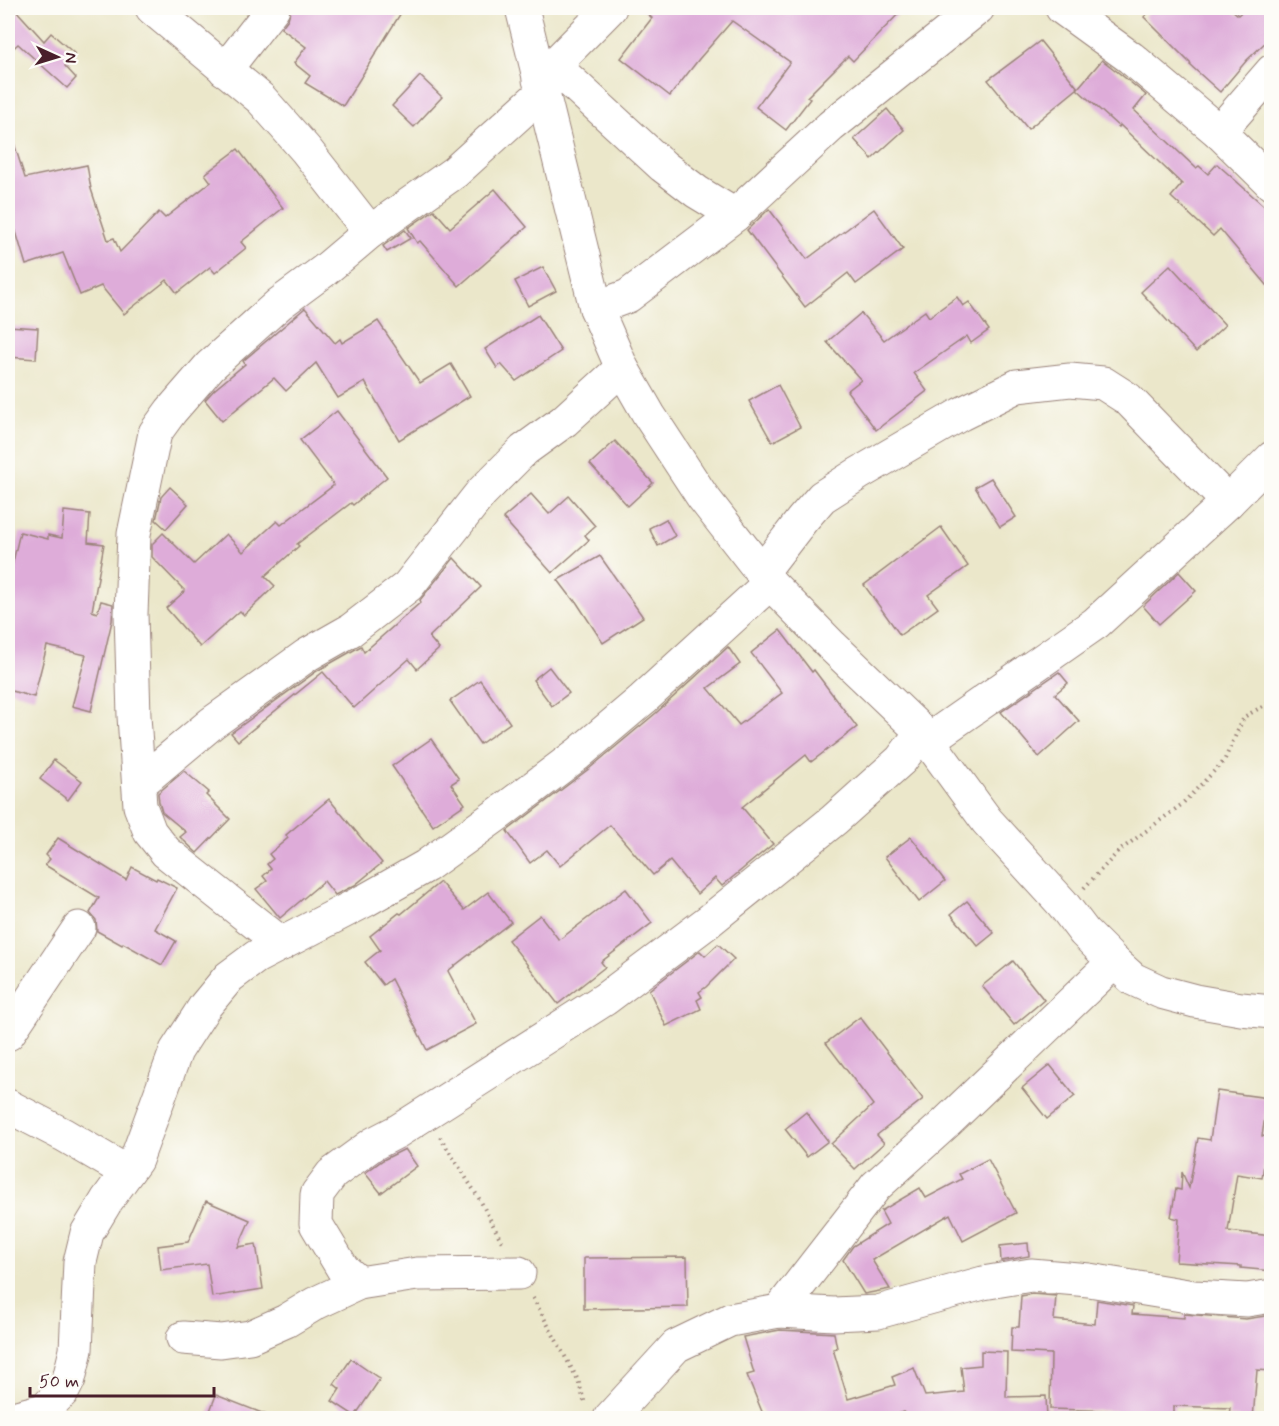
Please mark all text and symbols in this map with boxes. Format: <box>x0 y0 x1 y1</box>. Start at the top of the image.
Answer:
north arrow <box>27 27 87 87</box>
text: N <box>60 52 81 64</box>
scale bar <box>30 1360 214 1398</box>
text: 50 m <box>39 1370 79 1394</box>

